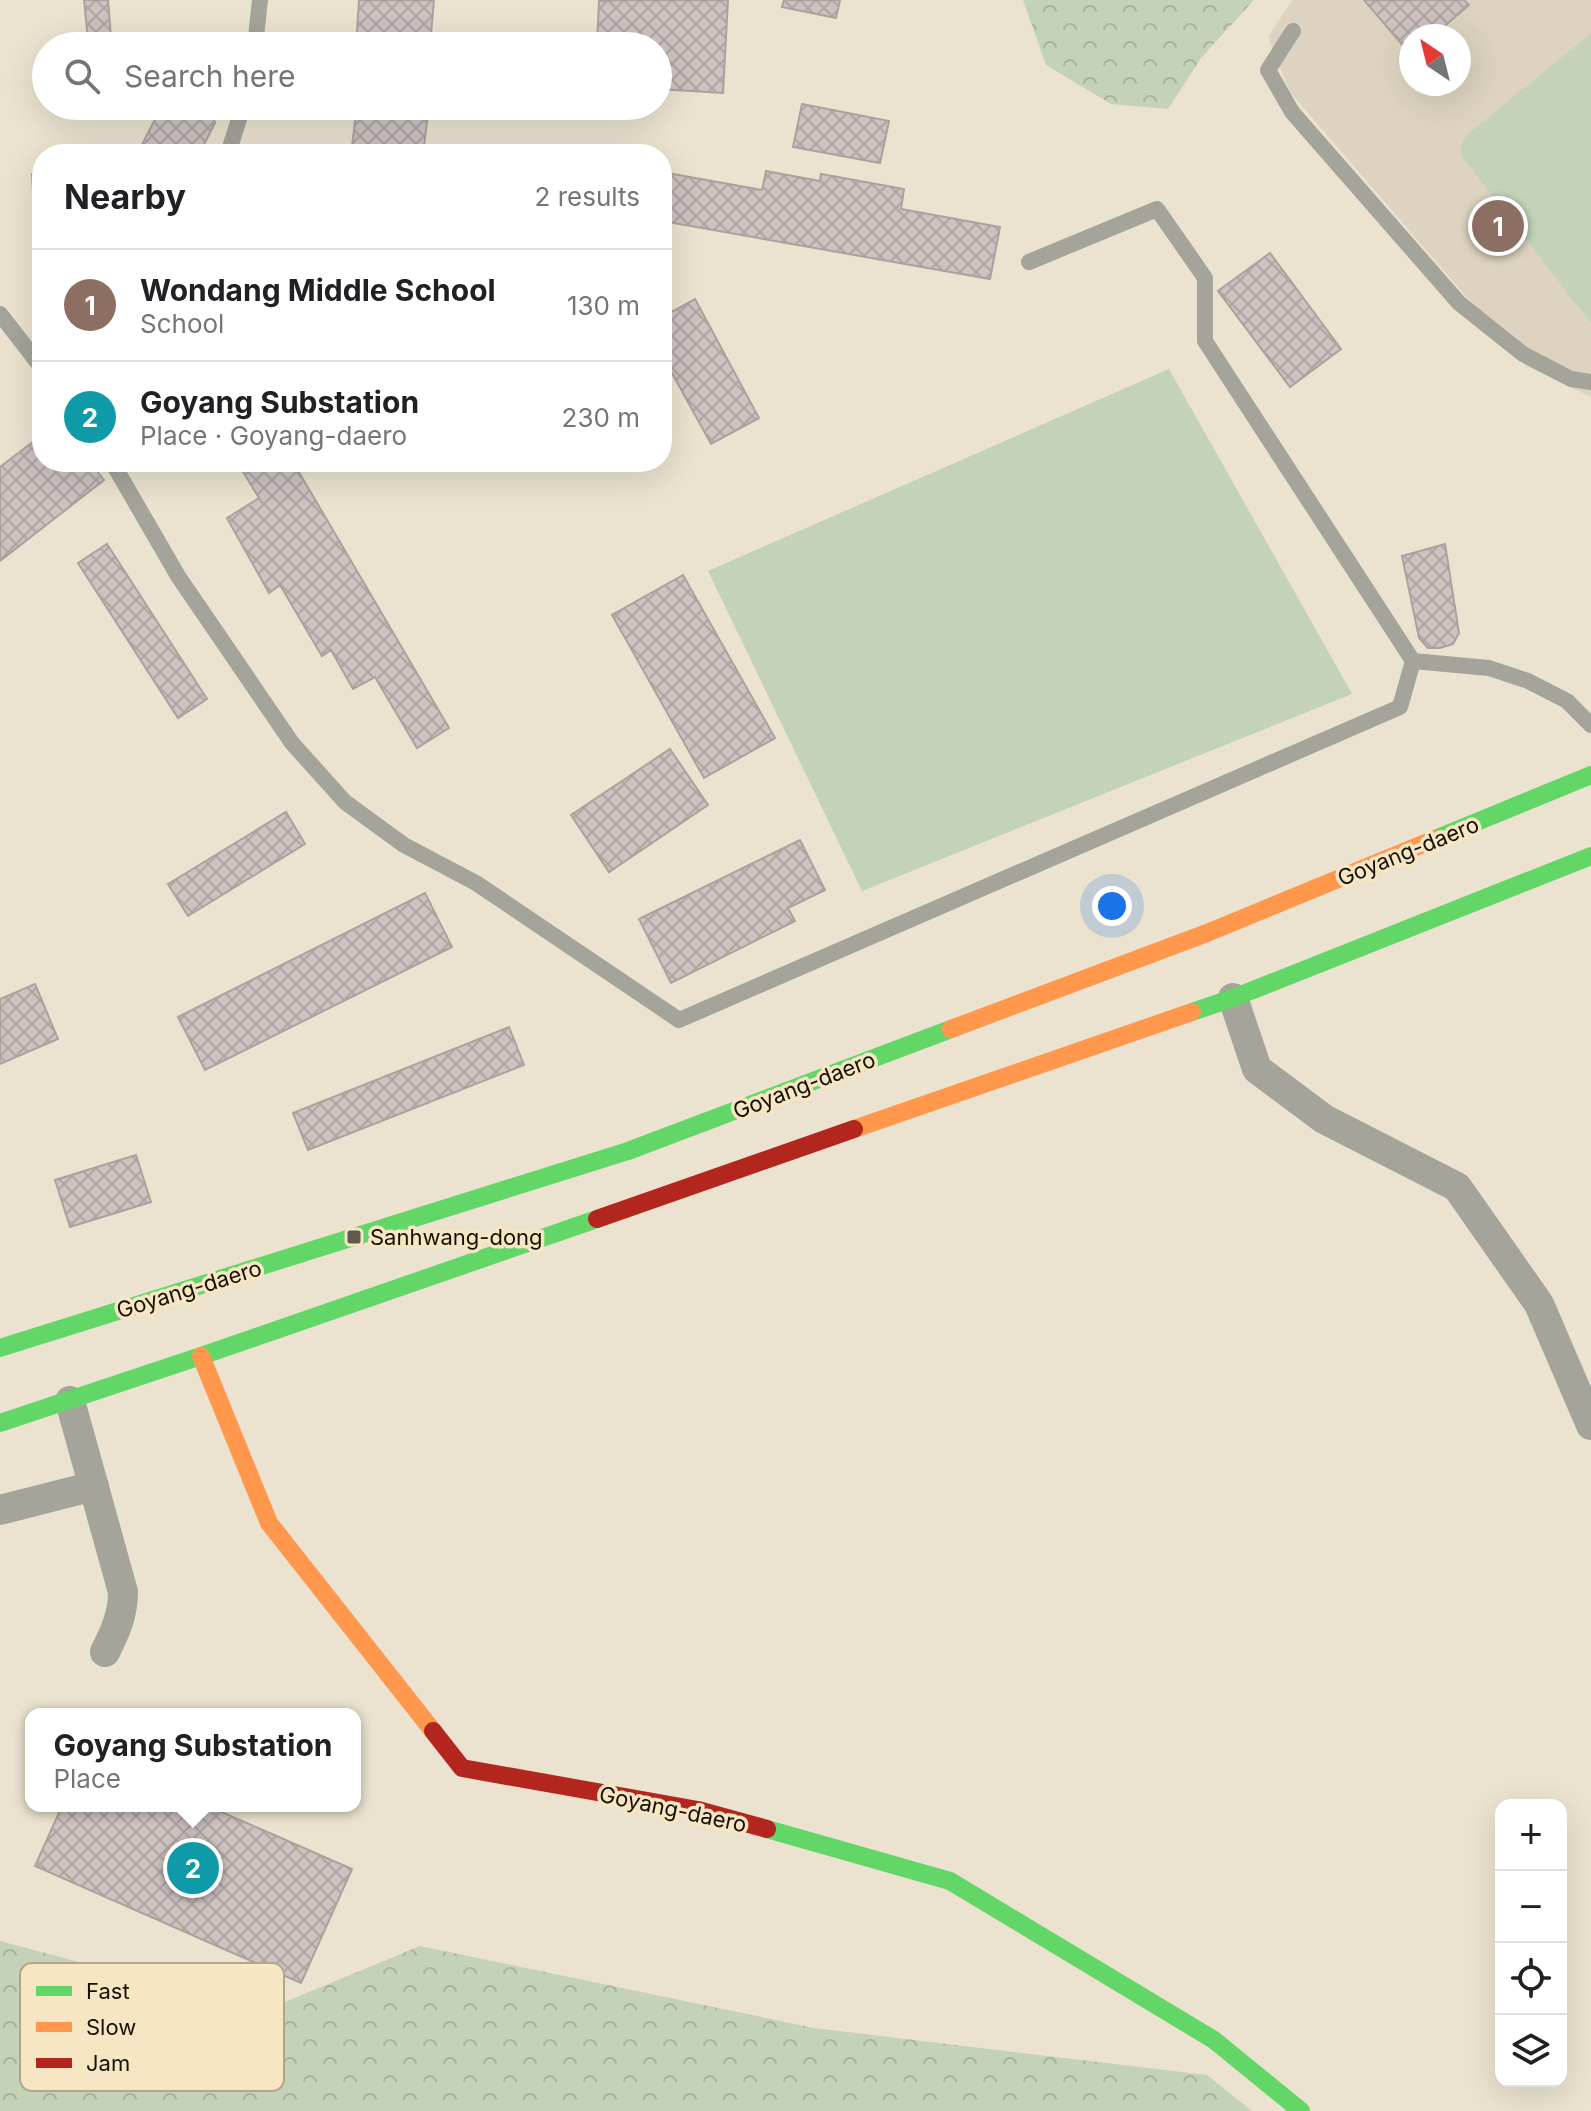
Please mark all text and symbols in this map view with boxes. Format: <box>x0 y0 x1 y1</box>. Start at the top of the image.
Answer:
north arrow <box>1399 24 1471 96</box>
search box <box>32 32 672 120</box>
icon: search <box>60 54 104 98</box>
text: Search here <box>124 58 296 94</box>
text: Nearby <box>64 176 186 217</box>
text: 2 results <box>535 181 640 212</box>
pin: 1 <box>1472 196 1524 256</box>
text: Wondang Middle School <box>140 272 496 308</box>
text: 1 <box>84 290 96 321</box>
text: 130 m <box>567 290 640 321</box>
text: School <box>140 308 224 339</box>
text: Goyang Substation <box>140 384 419 420</box>
text: 2 <box>82 402 98 433</box>
text: 230 m <box>562 402 640 433</box>
text: Place · Goyang-daero <box>140 420 407 451</box>
street label: Goyang-daero <box>1334 811 1482 891</box>
your location <box>1092 886 1132 926</box>
street label: Goyang-daero <box>729 1046 879 1124</box>
place label: Sanhwang-dong <box>370 1224 543 1250</box>
marker: Sanhwang-dong <box>345 1228 363 1246</box>
street label: Goyang-daero <box>113 1255 265 1323</box>
popup <box>25 1708 361 1812</box>
text: Goyang Substation <box>53 1727 333 1763</box>
text: Place <box>53 1763 121 1794</box>
street label: Goyang-daero <box>597 1781 749 1837</box>
map controls <box>1495 1799 1567 2087</box>
button: + <box>1495 1799 1567 1871</box>
pin: 2 <box>167 1838 219 1898</box>
button: − <box>1495 1871 1567 1943</box>
button: locate <box>1495 1943 1567 2015</box>
legend <box>20 1963 284 2091</box>
text: Fast <box>86 1978 130 2004</box>
text: Slow <box>86 2014 136 2040</box>
button: layers <box>1495 2015 1567 2087</box>
text: Jam <box>86 2050 130 2076</box>

